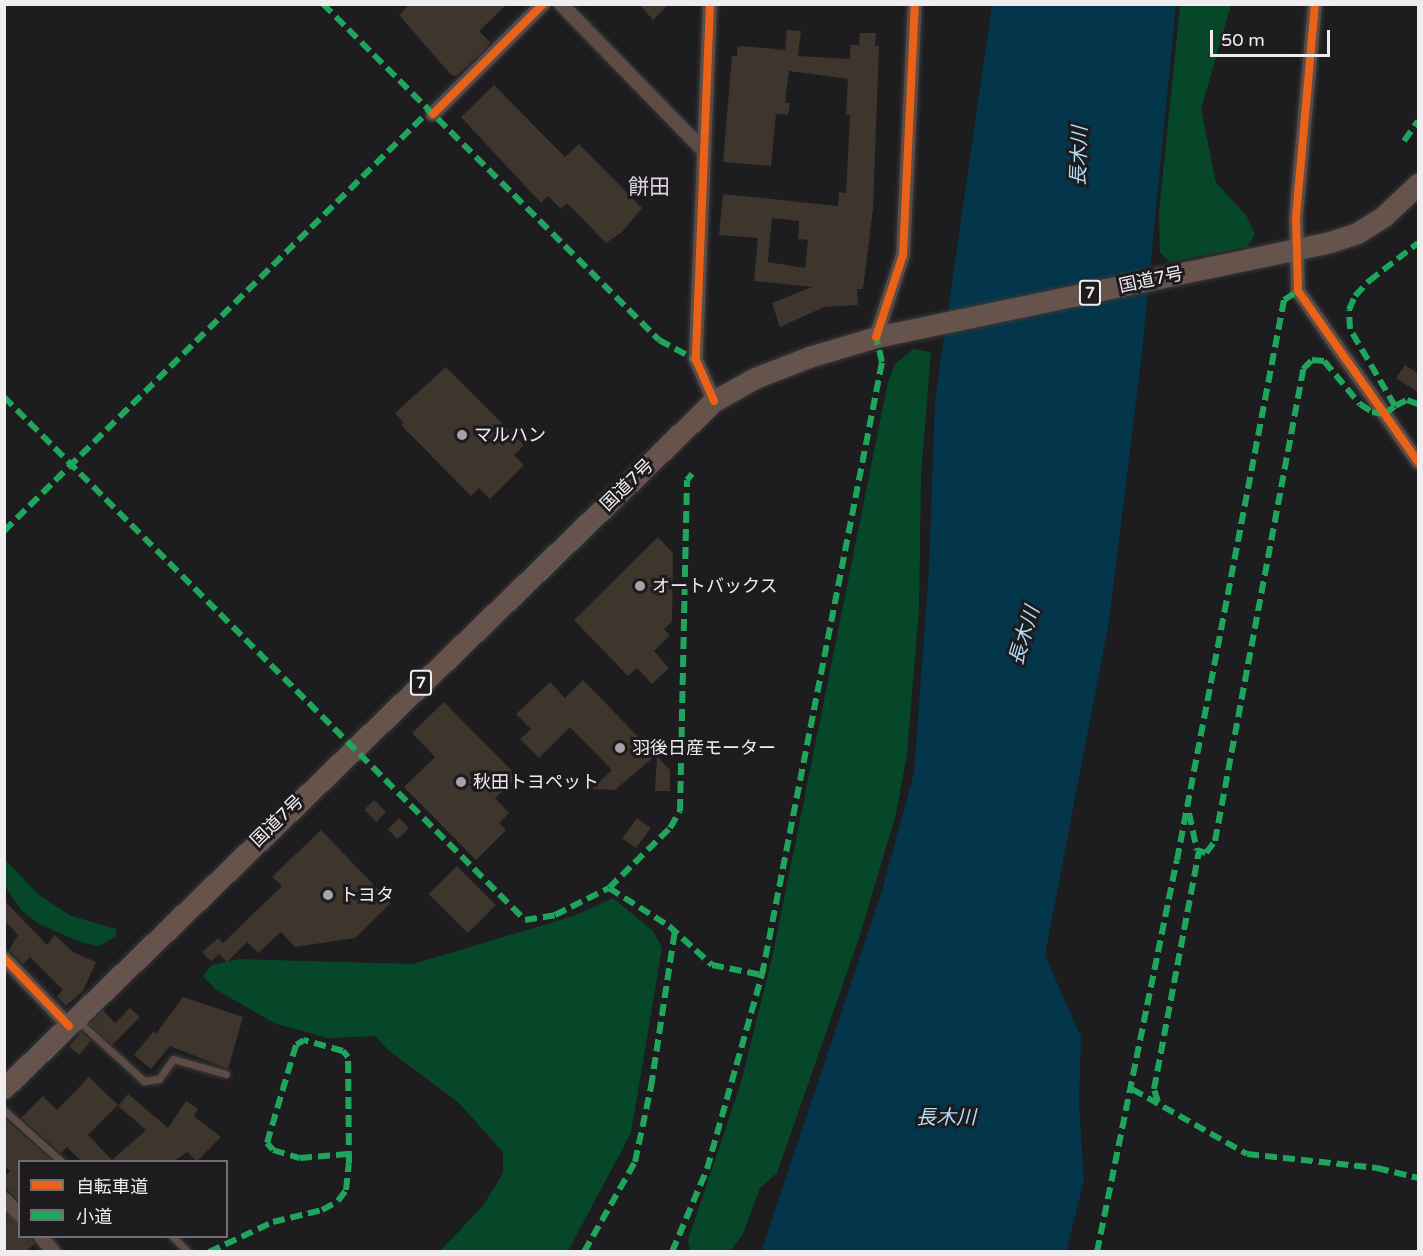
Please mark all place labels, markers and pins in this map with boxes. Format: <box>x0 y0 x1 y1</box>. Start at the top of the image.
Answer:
place label: マルハン <box>474 424 546 446</box>
marker: マルハン <box>455 428 469 442</box>
place label: オートバックス <box>652 575 778 597</box>
marker: オートバックス <box>633 579 647 593</box>
place label: 羽後日産モーター <box>632 737 776 759</box>
marker: 羽後日産モーター <box>613 741 627 755</box>
place label: 秋田トヨペット <box>473 771 599 793</box>
marker: 秋田トヨペット <box>454 775 468 789</box>
place label: トヨタ <box>340 884 394 906</box>
marker: トヨタ <box>321 888 335 902</box>

